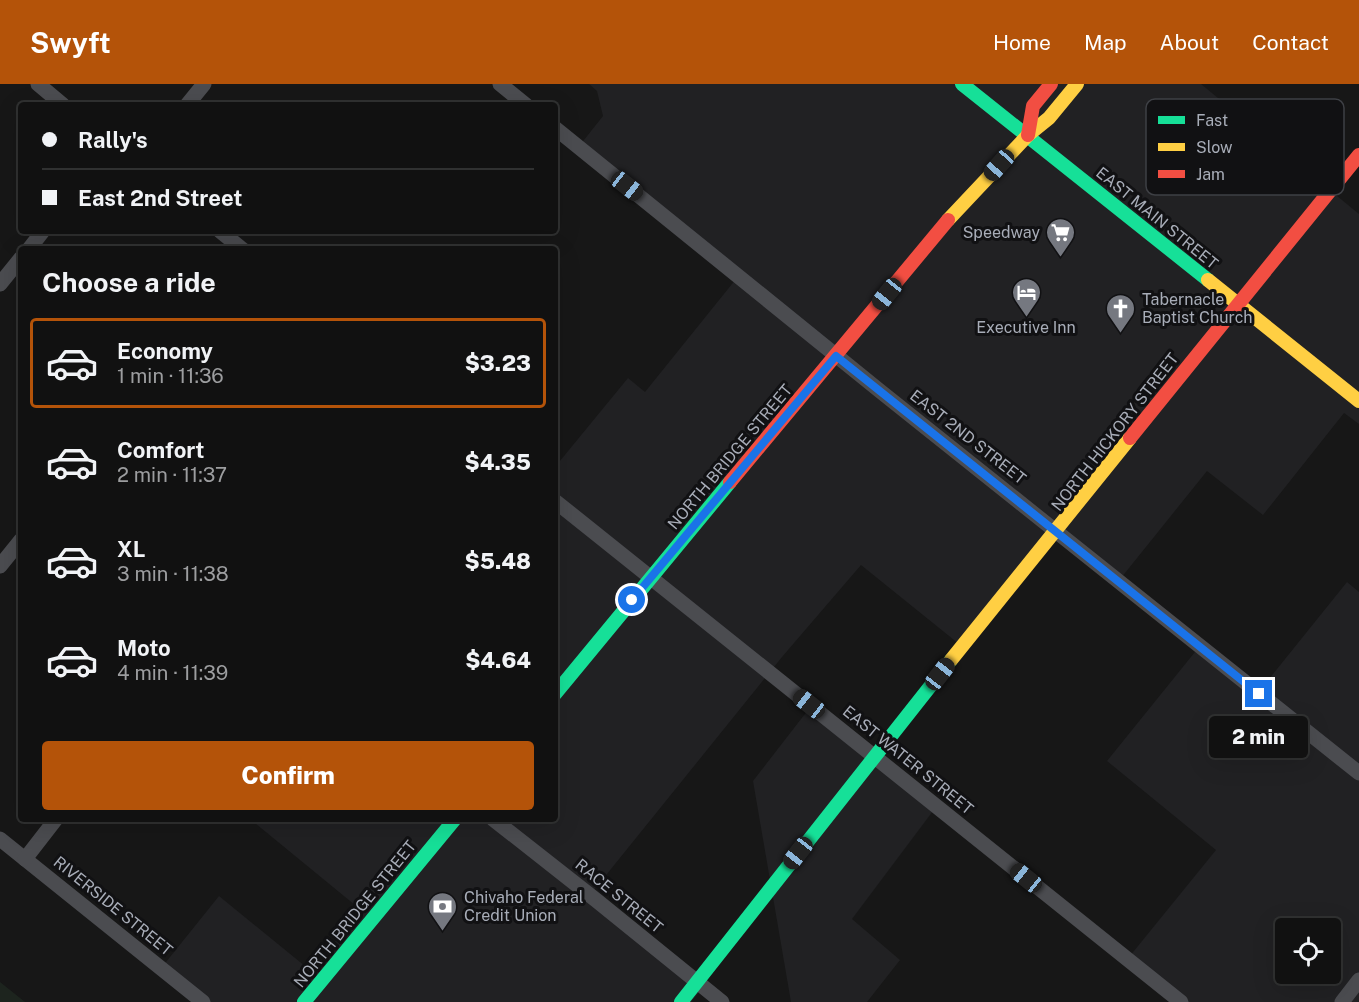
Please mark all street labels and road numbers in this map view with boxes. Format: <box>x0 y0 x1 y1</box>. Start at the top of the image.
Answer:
street label: EAST MAIN STREET <box>1092 163 1222 273</box>
street label: NORTH HICKORY STREET <box>1047 349 1183 515</box>
street label: NORTH BRIDGE STREET <box>664 380 797 533</box>
street label: EAST 2ND STREET <box>906 386 1030 488</box>
street label: EAST WATER STREET <box>839 701 978 819</box>
street label: NORTH BRIDGE STREET <box>290 836 420 991</box>
street label: RIVERSIDE STREET <box>50 852 177 960</box>
street label: RACE STREET <box>571 855 667 937</box>

